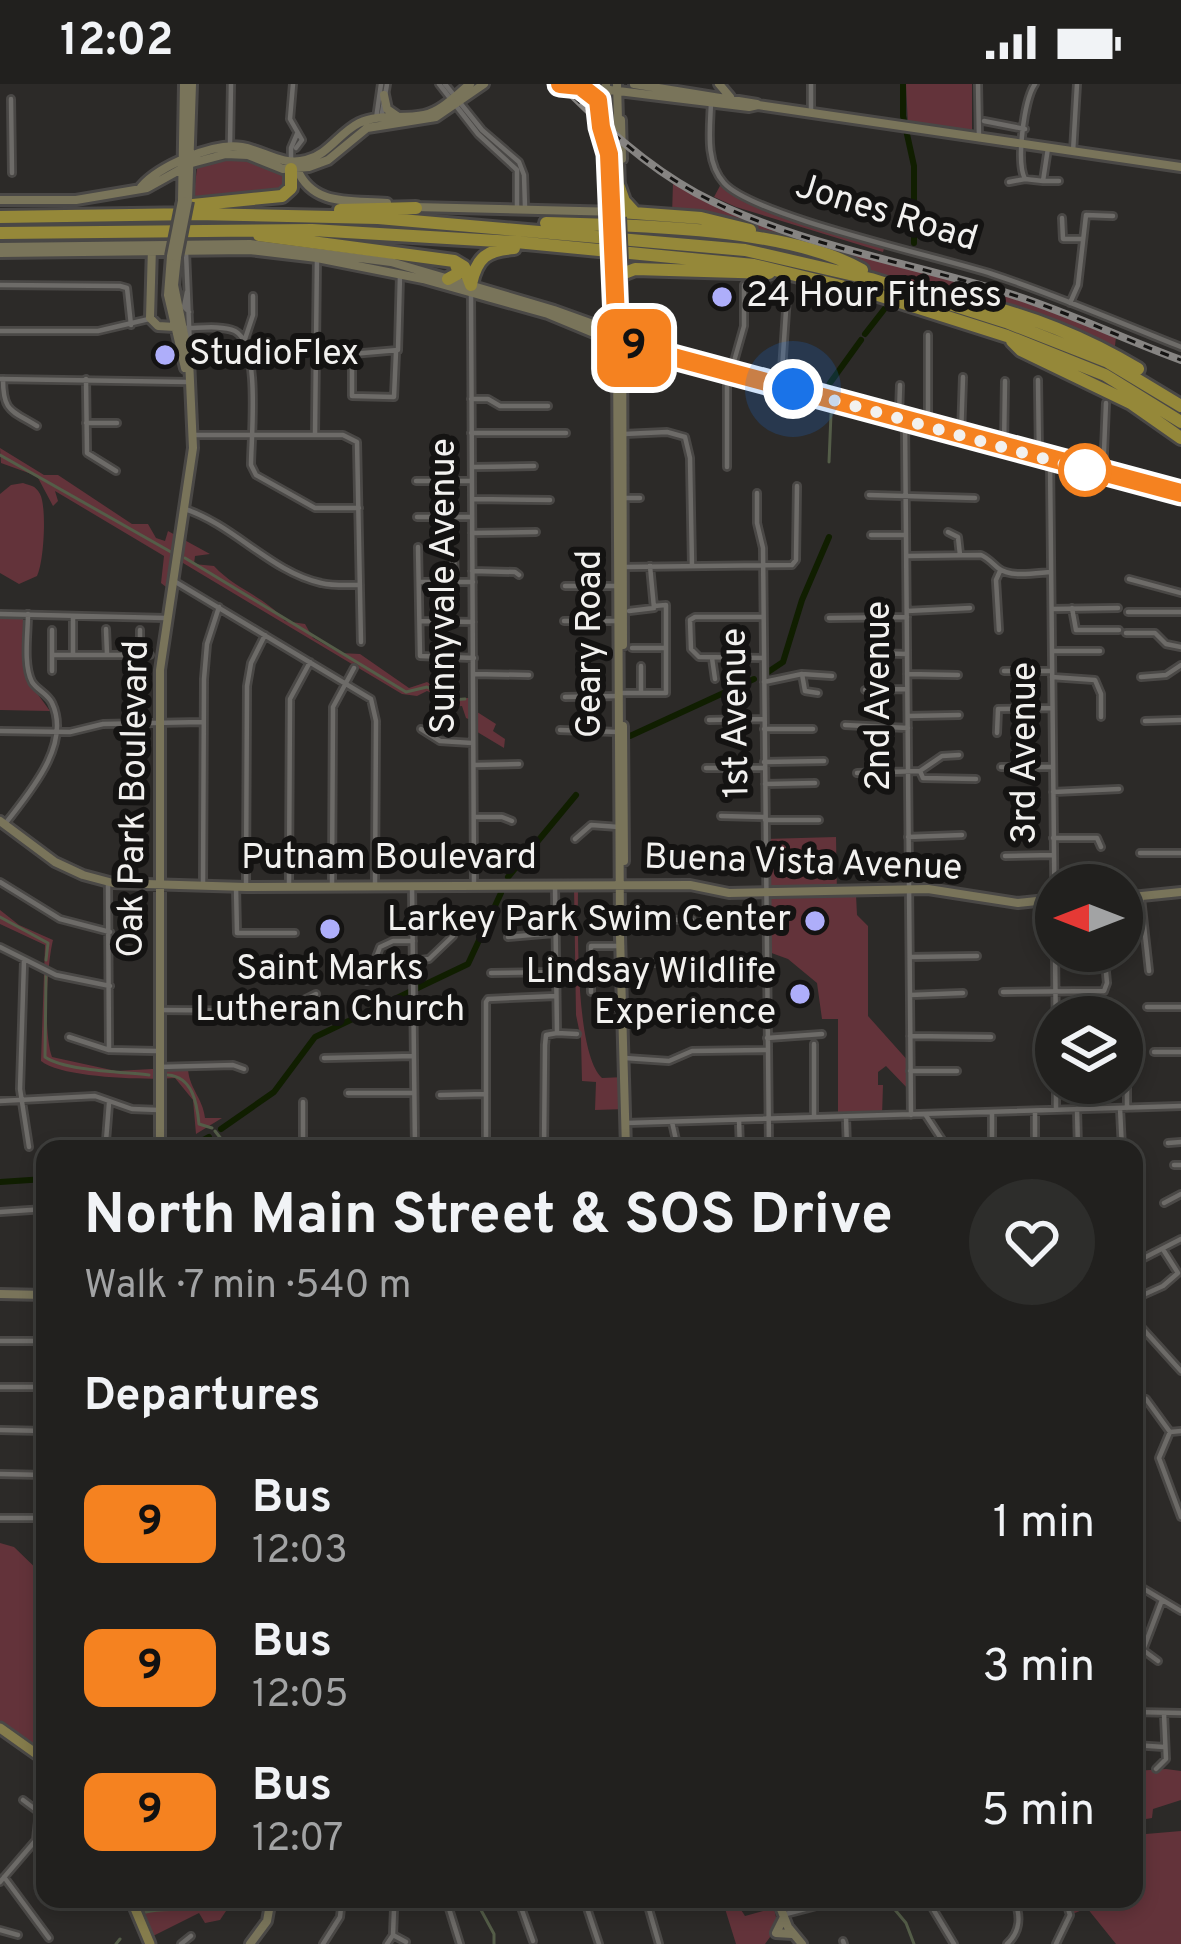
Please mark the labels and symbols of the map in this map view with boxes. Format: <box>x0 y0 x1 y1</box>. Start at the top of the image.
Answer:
street label: Jones Road <box>789 165 983 263</box>
place label: 24 Hour Fitness <box>746 274 1002 320</box>
marker: 24 Hour Fitness <box>709 284 735 310</box>
line badge: 9 <box>595 309 673 387</box>
place label: StudioFlex <box>189 332 359 378</box>
marker: StudioFlex <box>152 342 178 368</box>
your location <box>763 359 823 419</box>
street label: Sunnyvale Avenue <box>422 438 468 734</box>
unlabelled marker <box>1060 445 1110 495</box>
street label: Geary Road <box>568 550 614 738</box>
street label: 2nd Avenue <box>857 601 903 791</box>
street label: 1st Avenue <box>713 628 761 798</box>
street label: Oak Park Boulevard <box>109 640 161 958</box>
street label: 3rd Avenue <box>1003 662 1049 844</box>
street label: Buena Vista Avenue <box>643 835 963 893</box>
street label: Putnam Boulevard <box>241 836 537 882</box>
north arrow <box>1035 864 1143 972</box>
place label: Larkey Park Swim Center <box>387 898 791 944</box>
marker: Larkey Park Swim Center <box>802 908 828 934</box>
marker: Saint Marks Lutheran Church <box>317 916 343 942</box>
place label: Saint Marks Lutheran Church <box>195 947 465 1034</box>
place label: Lindsay Wildlife Experience <box>525 950 776 1037</box>
marker: Lindsay Wildlife Experience <box>787 981 813 1007</box>

